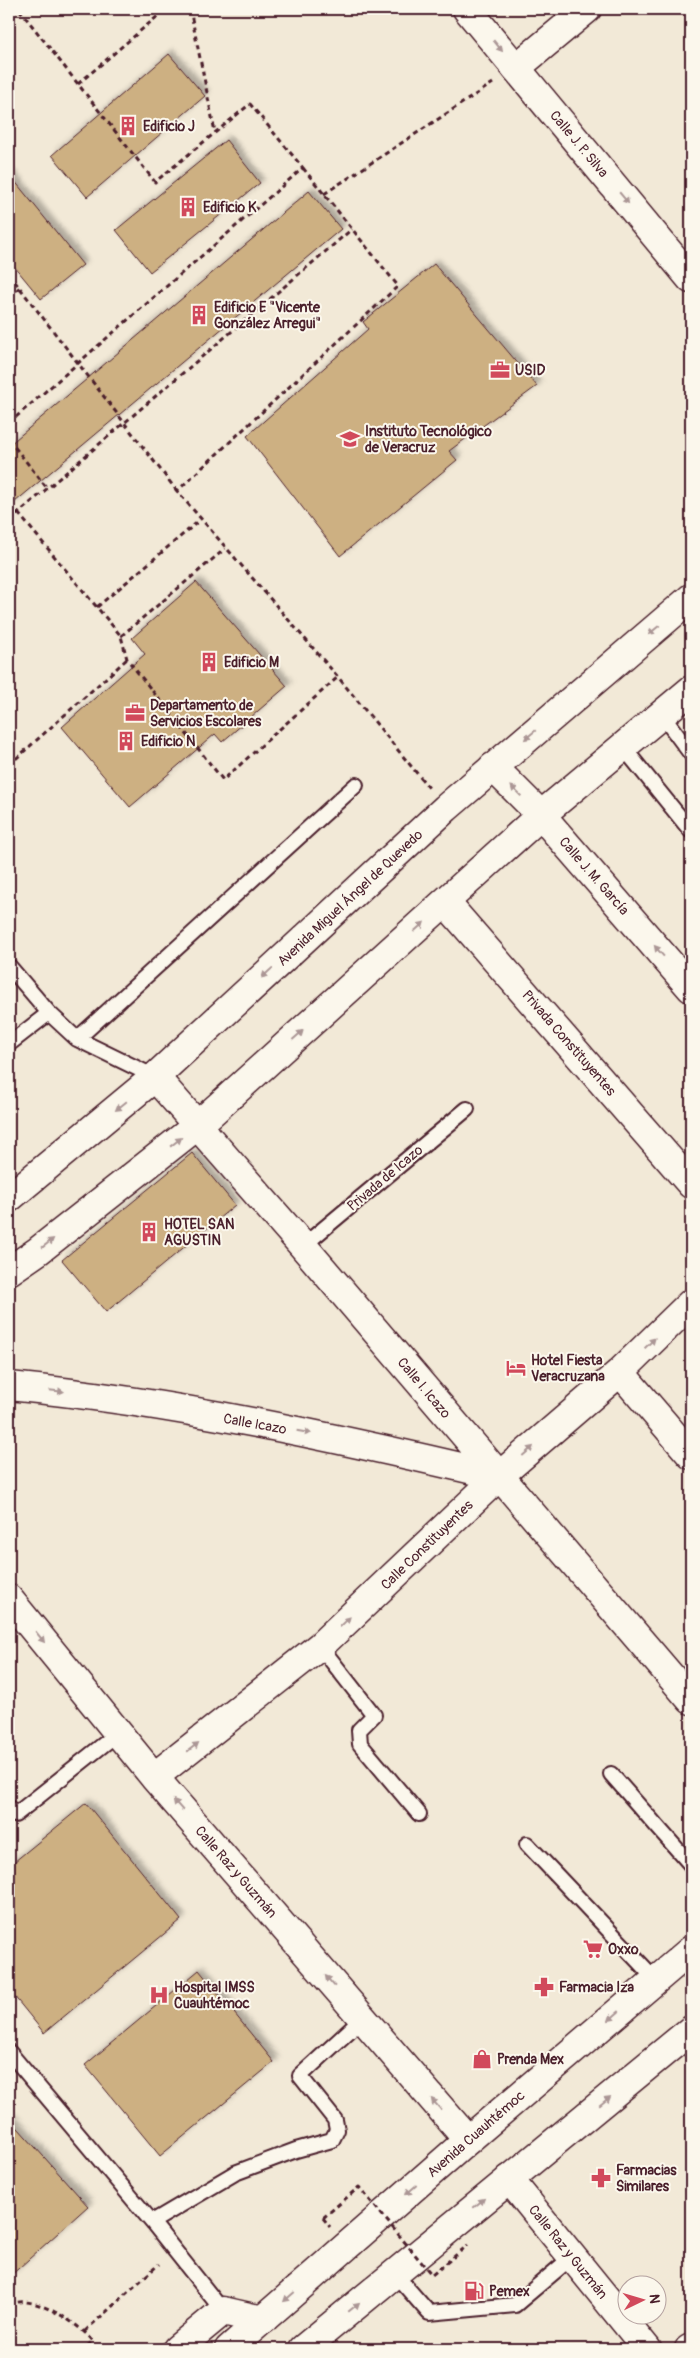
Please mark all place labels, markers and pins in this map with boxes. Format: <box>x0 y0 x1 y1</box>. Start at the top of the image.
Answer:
building icon: Edificio J <box>117 115 139 137</box>
place label: Edificio J <box>143 118 195 135</box>
building icon: Edificio K <box>177 196 199 218</box>
place label: Edificio K <box>203 199 257 216</box>
place label: Edificio E "Vicente González Arregui" <box>214 299 321 332</box>
building icon: Edificio E "Vicente González Arregui" <box>188 304 210 326</box>
office icon: USID <box>489 359 511 381</box>
place label: USID <box>515 362 545 379</box>
place label: Instituto Tecnológico de Veracruz <box>365 423 492 456</box>
school or university icon: Instituto Tecnológico de Veracruz <box>339 428 361 450</box>
building icon: Edificio M <box>198 651 220 673</box>
place label: Edificio M <box>224 654 279 671</box>
place label: Departamento de Servicios Escolares <box>150 697 262 730</box>
office icon: Departamento de Servicios Escolares <box>124 702 146 724</box>
building icon: Edificio N <box>115 730 137 752</box>
place label: Edificio N <box>141 733 195 750</box>
place label: HOTEL SAN AGUSTIN <box>164 1216 234 1249</box>
building icon: HOTEL SAN AGUSTIN <box>138 1221 160 1243</box>
place label: Hotel Fiesta Veracruzana <box>531 1352 605 1385</box>
hotel icon: Hotel Fiesta Veracruzana <box>505 1357 527 1379</box>
supermarket icon: Oxxo <box>582 1938 604 1960</box>
place label: Oxxo <box>608 1941 639 1958</box>
pharmacy icon: Farmacia Iza <box>533 1976 555 1998</box>
place label: Hospital IMSS Cuauhtémoc <box>174 1979 255 2012</box>
place label: Farmacia Iza <box>559 1979 634 1996</box>
hospital icon: Hospital IMSS Cuauhtémoc <box>148 1984 170 2006</box>
shop icon: Prenda Mex <box>471 2048 493 2070</box>
place label: Prenda Mex <box>497 2051 564 2068</box>
place label: Farmacias Similares <box>616 2162 677 2195</box>
pharmacy icon: Farmacias Similares <box>590 2167 612 2189</box>
fuel station icon: Pemex <box>463 2280 485 2302</box>
place label: Pemex <box>489 2283 530 2300</box>

